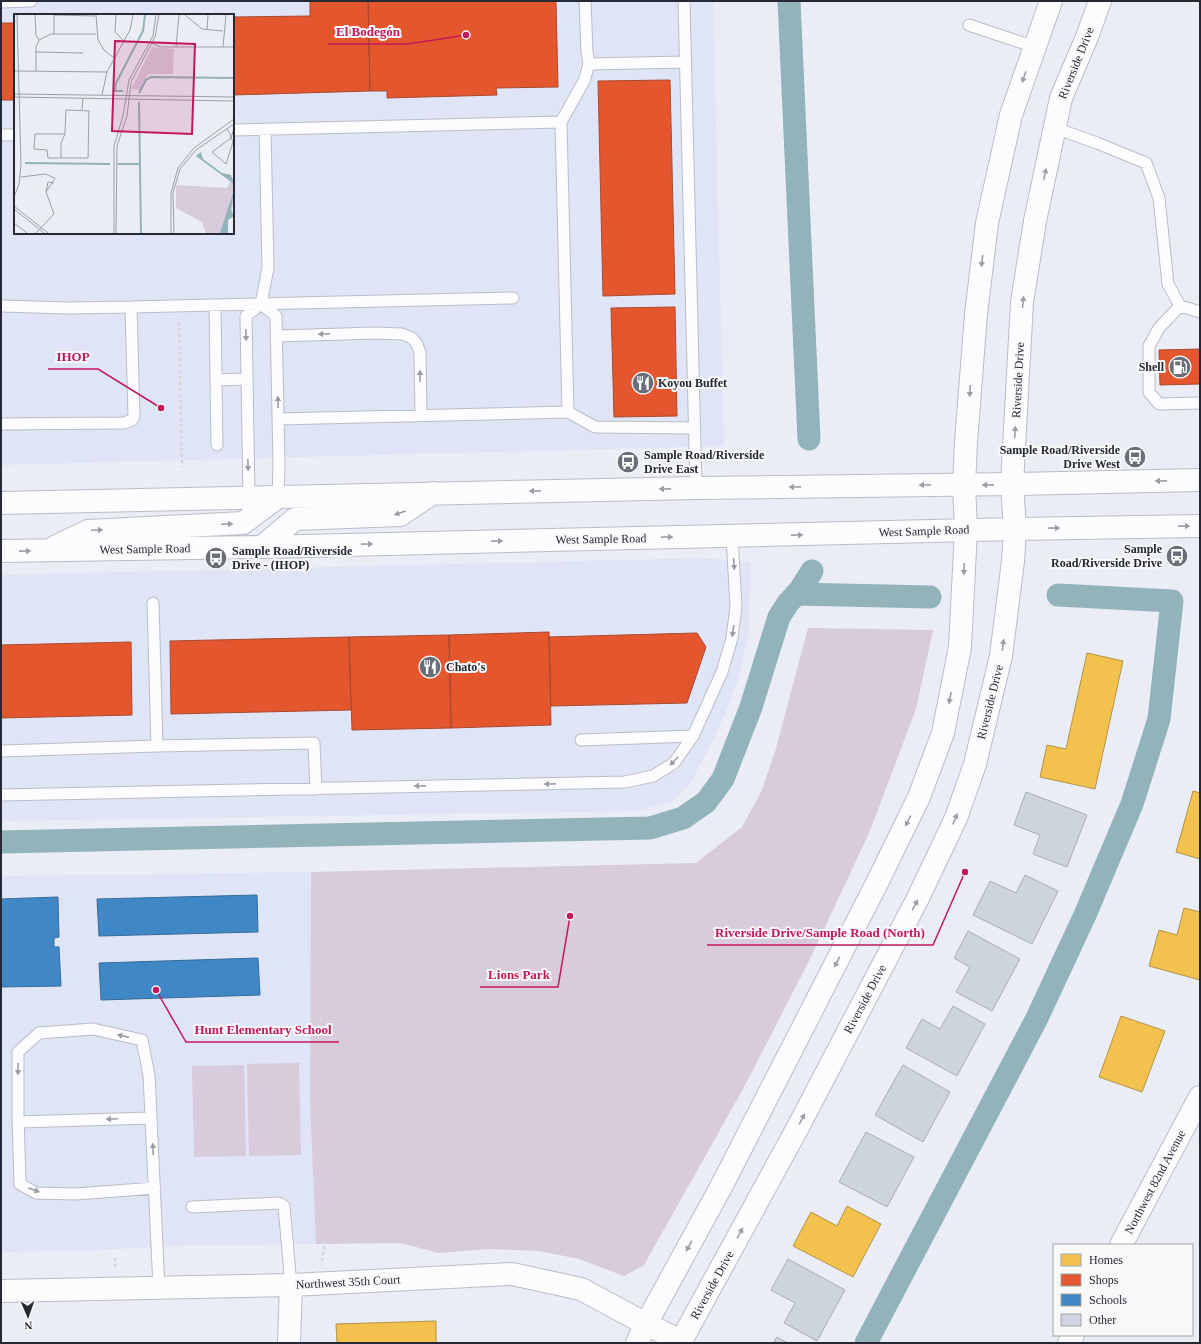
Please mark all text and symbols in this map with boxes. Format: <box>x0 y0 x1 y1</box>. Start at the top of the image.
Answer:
inset map <box>14 14 234 234</box>
callout: El Bodegón <box>328 19 408 44</box>
text: El Bodegón <box>336 24 401 39</box>
street label: Riverside Drive <box>1055 25 1097 101</box>
one-way arrow <box>1021 72 1027 84</box>
one-way arrow <box>1043 168 1049 180</box>
one-way arrow <box>979 255 985 267</box>
one-way arrow <box>1020 296 1026 308</box>
one-way arrow <box>243 329 249 342</box>
one-way arrow <box>318 331 330 338</box>
street label: Riverside Drive <box>1009 342 1027 418</box>
callout: IHOP <box>48 344 98 369</box>
text: IHOP <box>56 349 90 364</box>
fuel station icon: Shell <box>1167 354 1193 380</box>
place label: Shell <box>1139 360 1165 374</box>
one-way arrow <box>417 369 423 382</box>
restaurant icon: Koyou Buffet <box>630 370 656 396</box>
place label: Koyou Buffet <box>658 376 727 390</box>
one-way arrow <box>966 385 973 397</box>
one-way arrow <box>275 395 281 408</box>
one-way arrow <box>1012 425 1018 438</box>
place label: Sample Road/Riverside Drive West <box>1000 443 1121 471</box>
bus stop icon: Sample Road/Riverside Drive West <box>1122 444 1148 470</box>
place label: Sample Road/Riverside Drive East <box>644 448 765 476</box>
bus stop icon: Sample Road/Riverside Drive East <box>615 449 641 475</box>
one-way arrow <box>245 459 251 472</box>
one-way arrow <box>1154 478 1167 484</box>
one-way arrow <box>919 482 931 489</box>
one-way arrow <box>981 482 994 488</box>
one-way arrow <box>788 484 801 490</box>
one-way arrow <box>659 485 671 492</box>
one-way arrow <box>528 488 541 494</box>
one-way arrow <box>394 510 406 516</box>
one-way arrow <box>221 520 233 527</box>
street label: West Sample Road <box>878 522 970 540</box>
one-way arrow <box>1178 523 1191 529</box>
one-way arrow <box>1048 525 1061 531</box>
one-way arrow <box>91 527 104 533</box>
street label: West Sample Road <box>555 531 647 547</box>
one-way arrow <box>791 531 803 538</box>
one-way arrow <box>661 534 674 540</box>
one-way arrow <box>491 538 504 544</box>
street label: West Sample Road <box>99 541 191 557</box>
one-way arrow <box>361 541 373 548</box>
place label: Sample Road/Riverside Drive <box>1051 542 1163 570</box>
bus stop icon: Sample Road/Riverside Drive <box>1164 543 1190 569</box>
place label: Sample Road/Riverside Drive - (IHOP) <box>232 544 353 572</box>
bus stop icon: Sample Road/Riverside Drive - (IHOP) <box>203 545 229 571</box>
one-way arrow <box>19 548 32 554</box>
one-way arrow <box>731 558 737 571</box>
one-way arrow <box>961 563 968 575</box>
one-way arrow <box>730 625 736 637</box>
one-way arrow <box>1000 639 1006 651</box>
restaurant icon: Chato's <box>417 654 443 680</box>
place label: Chato's <box>446 660 486 674</box>
street label: Riverside Drive <box>974 663 1006 741</box>
one-way arrow <box>947 692 953 704</box>
one-way arrow <box>669 756 679 766</box>
one-way arrow <box>543 781 556 787</box>
one-way arrow <box>414 783 426 790</box>
one-way arrow <box>952 814 958 825</box>
one-way arrow <box>905 815 911 826</box>
one-way arrow <box>911 899 918 911</box>
callout: Riverside Drive/Sample Road (North) <box>707 920 933 945</box>
text: Riverside Drive/Sample Road (North) <box>715 925 925 940</box>
one-way arrow <box>834 956 840 968</box>
callout: Lions Park <box>480 962 558 987</box>
street label: Riverside Drive <box>841 962 889 1036</box>
text: Lions Park <box>488 967 551 982</box>
callout: Hunt Elementary School <box>186 1017 339 1042</box>
text: Hunt Elementary School <box>194 1022 332 1037</box>
one-way arrow <box>117 1032 129 1038</box>
one-way arrow <box>15 1063 21 1076</box>
one-way arrow <box>799 1113 805 1125</box>
one-way arrow <box>105 1116 118 1122</box>
street label: Northwest 82nd Avenue <box>1122 1128 1188 1236</box>
one-way arrow <box>149 1143 156 1155</box>
one-way arrow <box>29 1188 41 1194</box>
one-way arrow <box>737 1227 743 1239</box>
one-way arrow <box>685 1240 692 1252</box>
legend <box>1053 1244 1193 1336</box>
street label: Riverside Drive <box>687 1248 737 1322</box>
text: Homes <box>1089 1253 1123 1267</box>
street label: Northwest 35th Court <box>295 1272 401 1292</box>
text: Shops <box>1089 1273 1119 1287</box>
text: Schools <box>1089 1293 1127 1307</box>
north arrow <box>8 1296 48 1336</box>
text: Other <box>1089 1313 1116 1327</box>
text: N <box>24 1320 33 1332</box>

